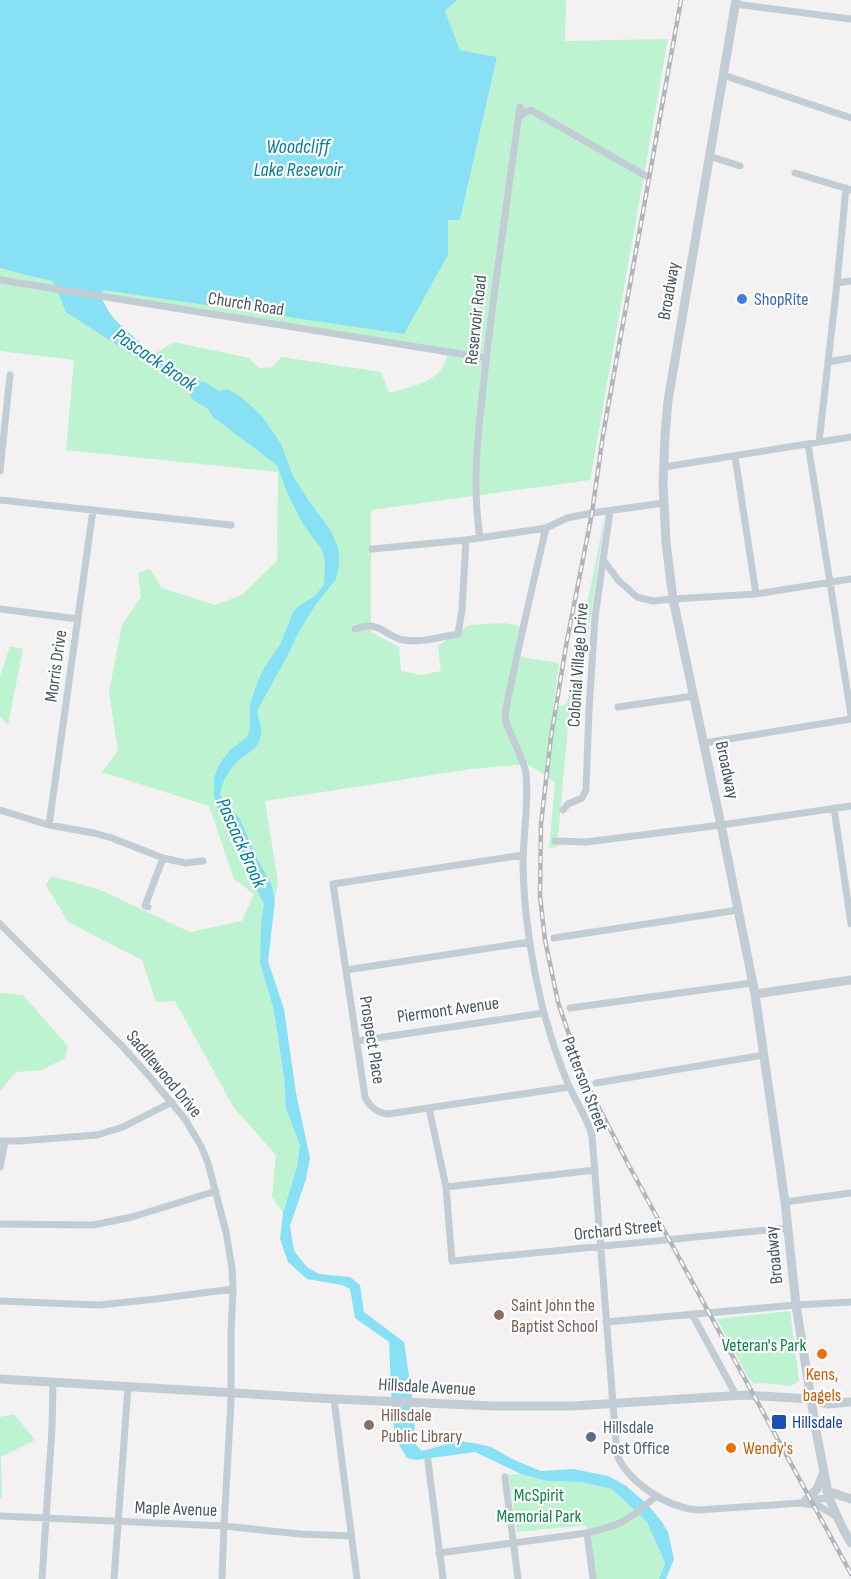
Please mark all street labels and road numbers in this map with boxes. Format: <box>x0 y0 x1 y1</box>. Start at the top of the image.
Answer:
street label: Broadway <box>654 260 684 322</box>
street label: Reservoir Road <box>461 274 491 366</box>
street label: Church Road <box>207 288 285 320</box>
street label: Colonial Village Drive <box>563 602 593 728</box>
street label: Morris Drive <box>41 629 71 703</box>
street label: Broadway <box>711 739 743 801</box>
street label: Piermont Avenue <box>396 992 500 1028</box>
street label: Prospect Place <box>355 995 389 1085</box>
street label: Saddlewood Drive <box>122 1026 206 1122</box>
street label: Patterson Street <box>557 1034 613 1135</box>
street label: Orchard Street <box>573 1215 664 1245</box>
street label: Broadway <box>761 1225 787 1285</box>
street label: Hillsdale Avenue <box>378 1374 476 1400</box>
street label: Maple Avenue <box>134 1497 218 1521</box>

